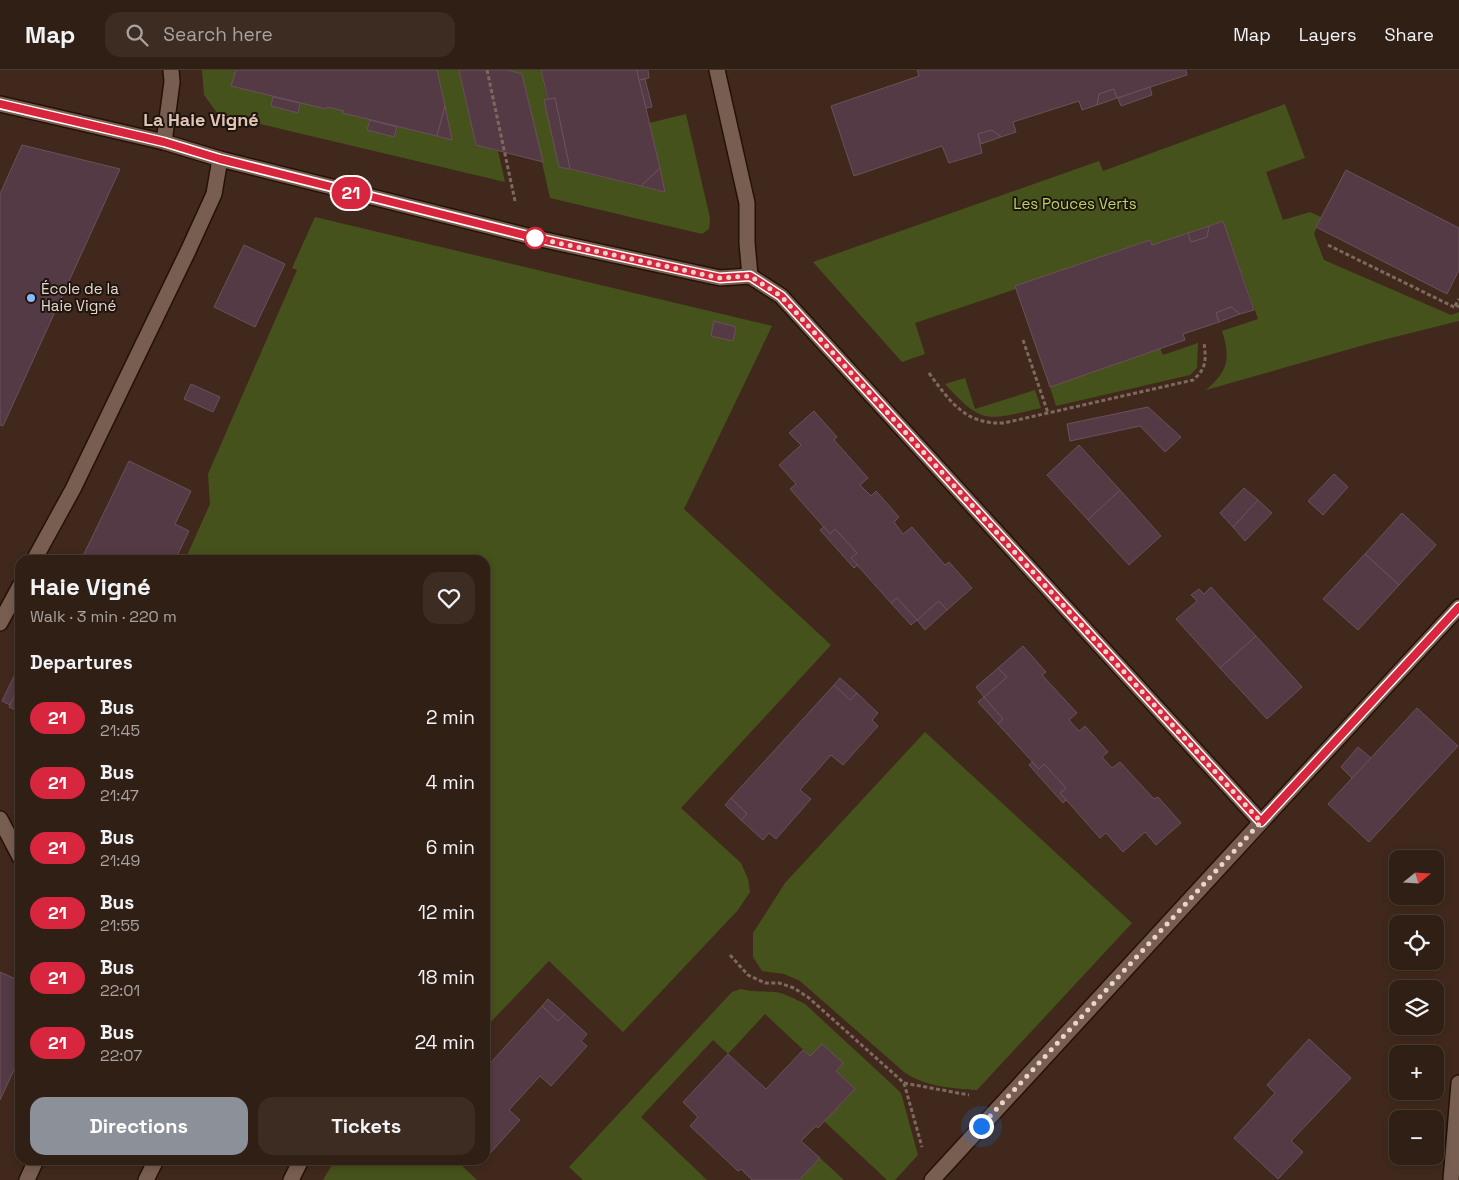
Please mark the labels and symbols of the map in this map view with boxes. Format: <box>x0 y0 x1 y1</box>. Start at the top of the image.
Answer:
district label: La Haie Vigné <box>143 108 259 131</box>
line badge: 21 <box>328 177 374 209</box>
park label: Les Pouces Verts <box>1013 194 1137 213</box>
unlabelled marker <box>524 227 546 249</box>
place label: École de la Haie Vigné <box>41 279 119 315</box>
marker: École de la Haie Vigné <box>25 292 37 304</box>
north arrow <box>1389 850 1444 905</box>
your location <box>969 1114 994 1139</box>

